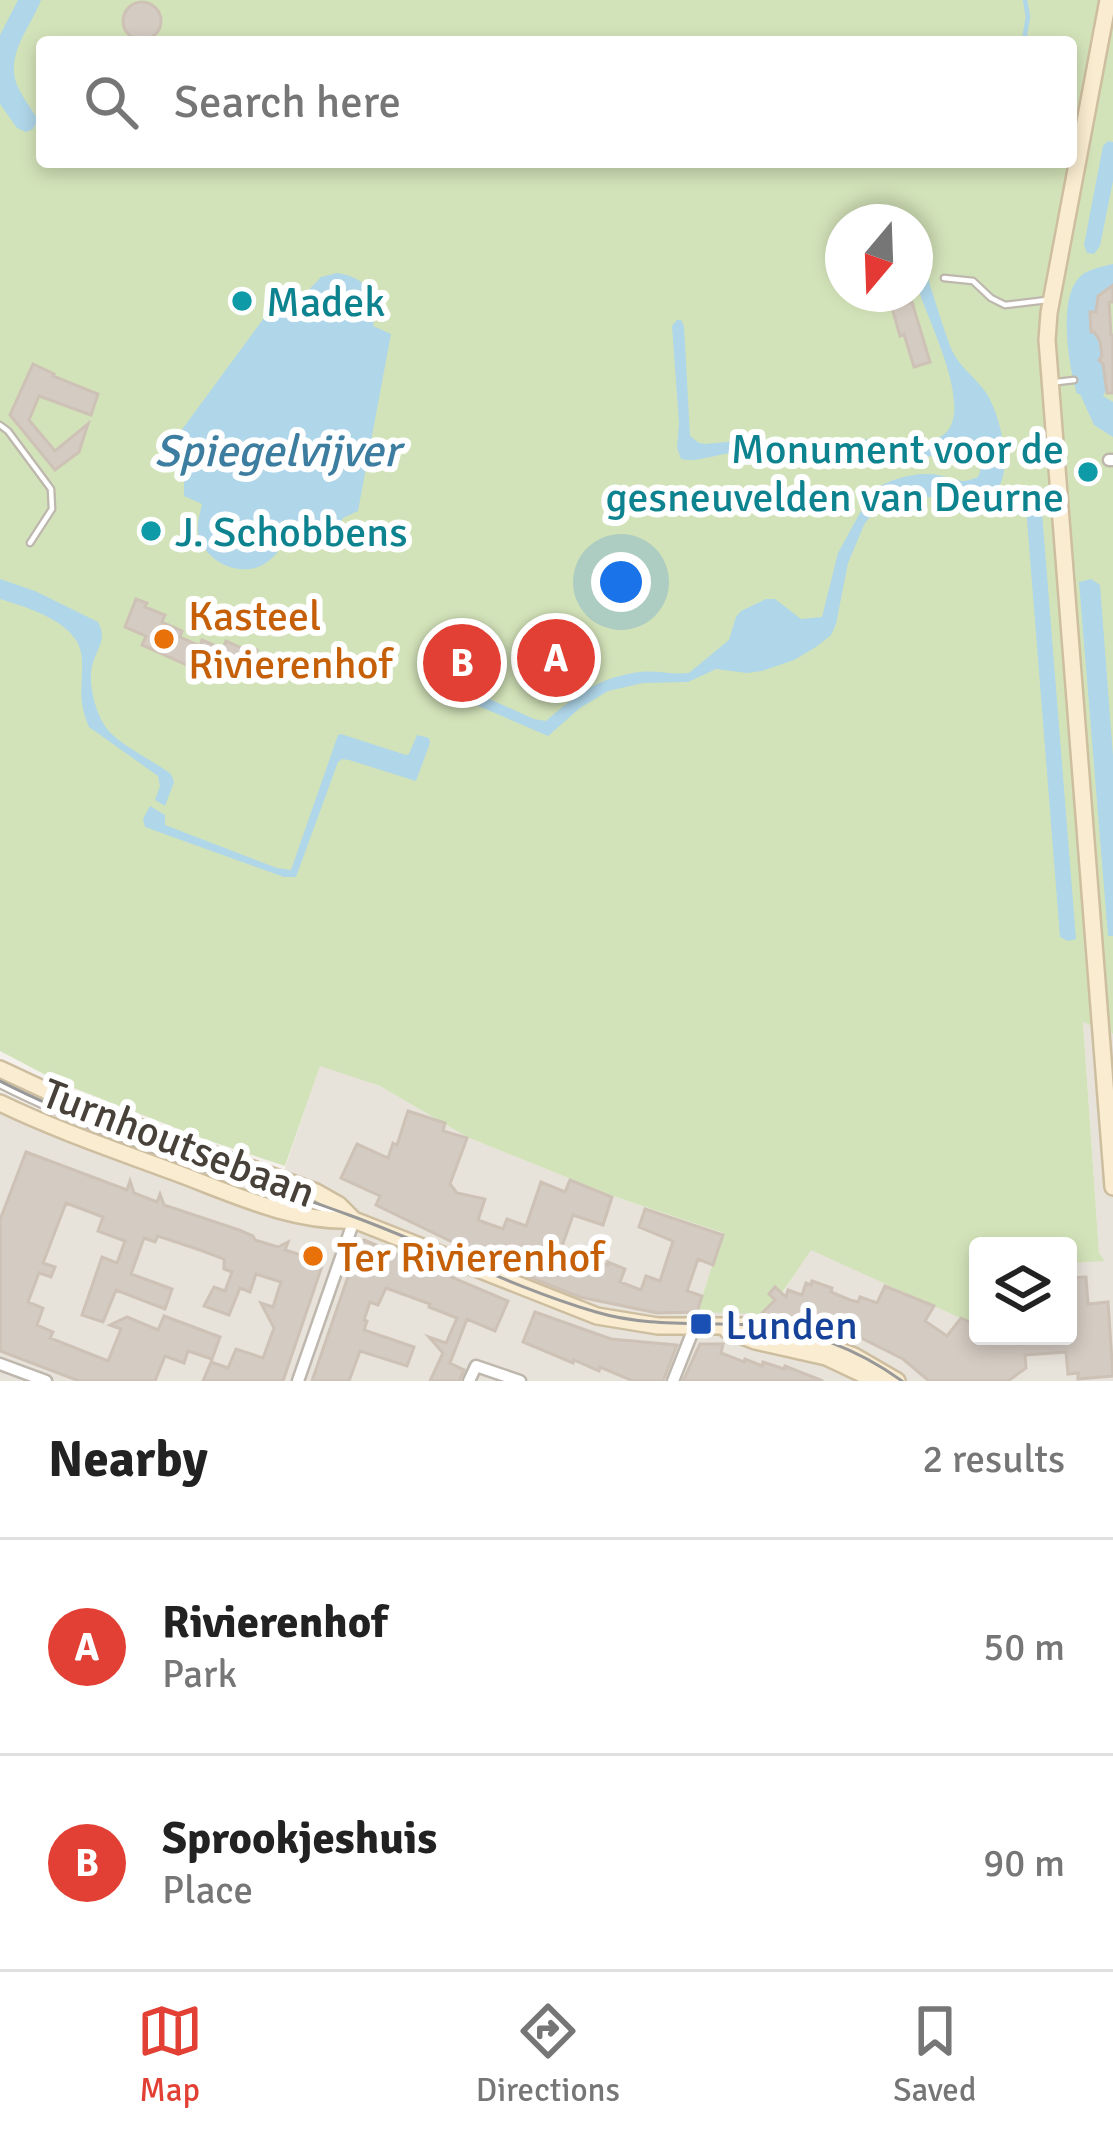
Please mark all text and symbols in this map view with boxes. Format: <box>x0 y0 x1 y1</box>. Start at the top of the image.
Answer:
search box <box>36 36 1077 168</box>
icon: search <box>78 69 144 135</box>
text: Search here <box>174 75 401 130</box>
north arrow <box>825 204 933 312</box>
place label: Madek <box>266 277 385 328</box>
marker: Madek <box>229 288 255 314</box>
water label: Spiegelvijver <box>154 424 405 479</box>
place label: Monument voor de gesneuvelden van Deurne <box>605 424 1064 523</box>
marker: Monument voor de gesneuvelden van Deurne <box>1075 459 1101 485</box>
place label: J. Schobbens <box>175 507 408 558</box>
marker: J. Schobbens <box>138 518 164 544</box>
your location <box>591 552 651 612</box>
place label: Kasteel Rivierenhof <box>188 591 394 690</box>
pin: A <box>517 613 595 703</box>
pin: B <box>423 618 501 708</box>
marker: Kasteel Rivierenhof <box>151 626 177 652</box>
street label: Turnhoutsebaan <box>35 1068 322 1219</box>
place label: Ter Rivierenhof <box>337 1232 606 1283</box>
map controls <box>969 1237 1077 1345</box>
button: layers <box>969 1237 1077 1345</box>
marker: Ter Rivierenhof <box>300 1243 326 1269</box>
place label: Lunden <box>725 1300 858 1351</box>
marker: Lunden <box>688 1311 714 1337</box>
text: Nearby <box>48 1428 208 1491</box>
text: 2 results <box>922 1435 1065 1483</box>
text: Rivierenhof <box>162 1595 388 1650</box>
text: A <box>75 1623 99 1671</box>
text: 50 m <box>983 1623 1065 1671</box>
text: Park <box>162 1650 237 1698</box>
text: Sprookjeshuis <box>162 1811 437 1866</box>
text: B <box>75 1839 99 1887</box>
text: 90 m <box>983 1839 1065 1887</box>
text: Place <box>162 1866 253 1914</box>
tab: Map <box>137 1998 203 2111</box>
tab: Directions <box>476 1998 620 2111</box>
tab: Saved <box>893 1998 976 2111</box>

